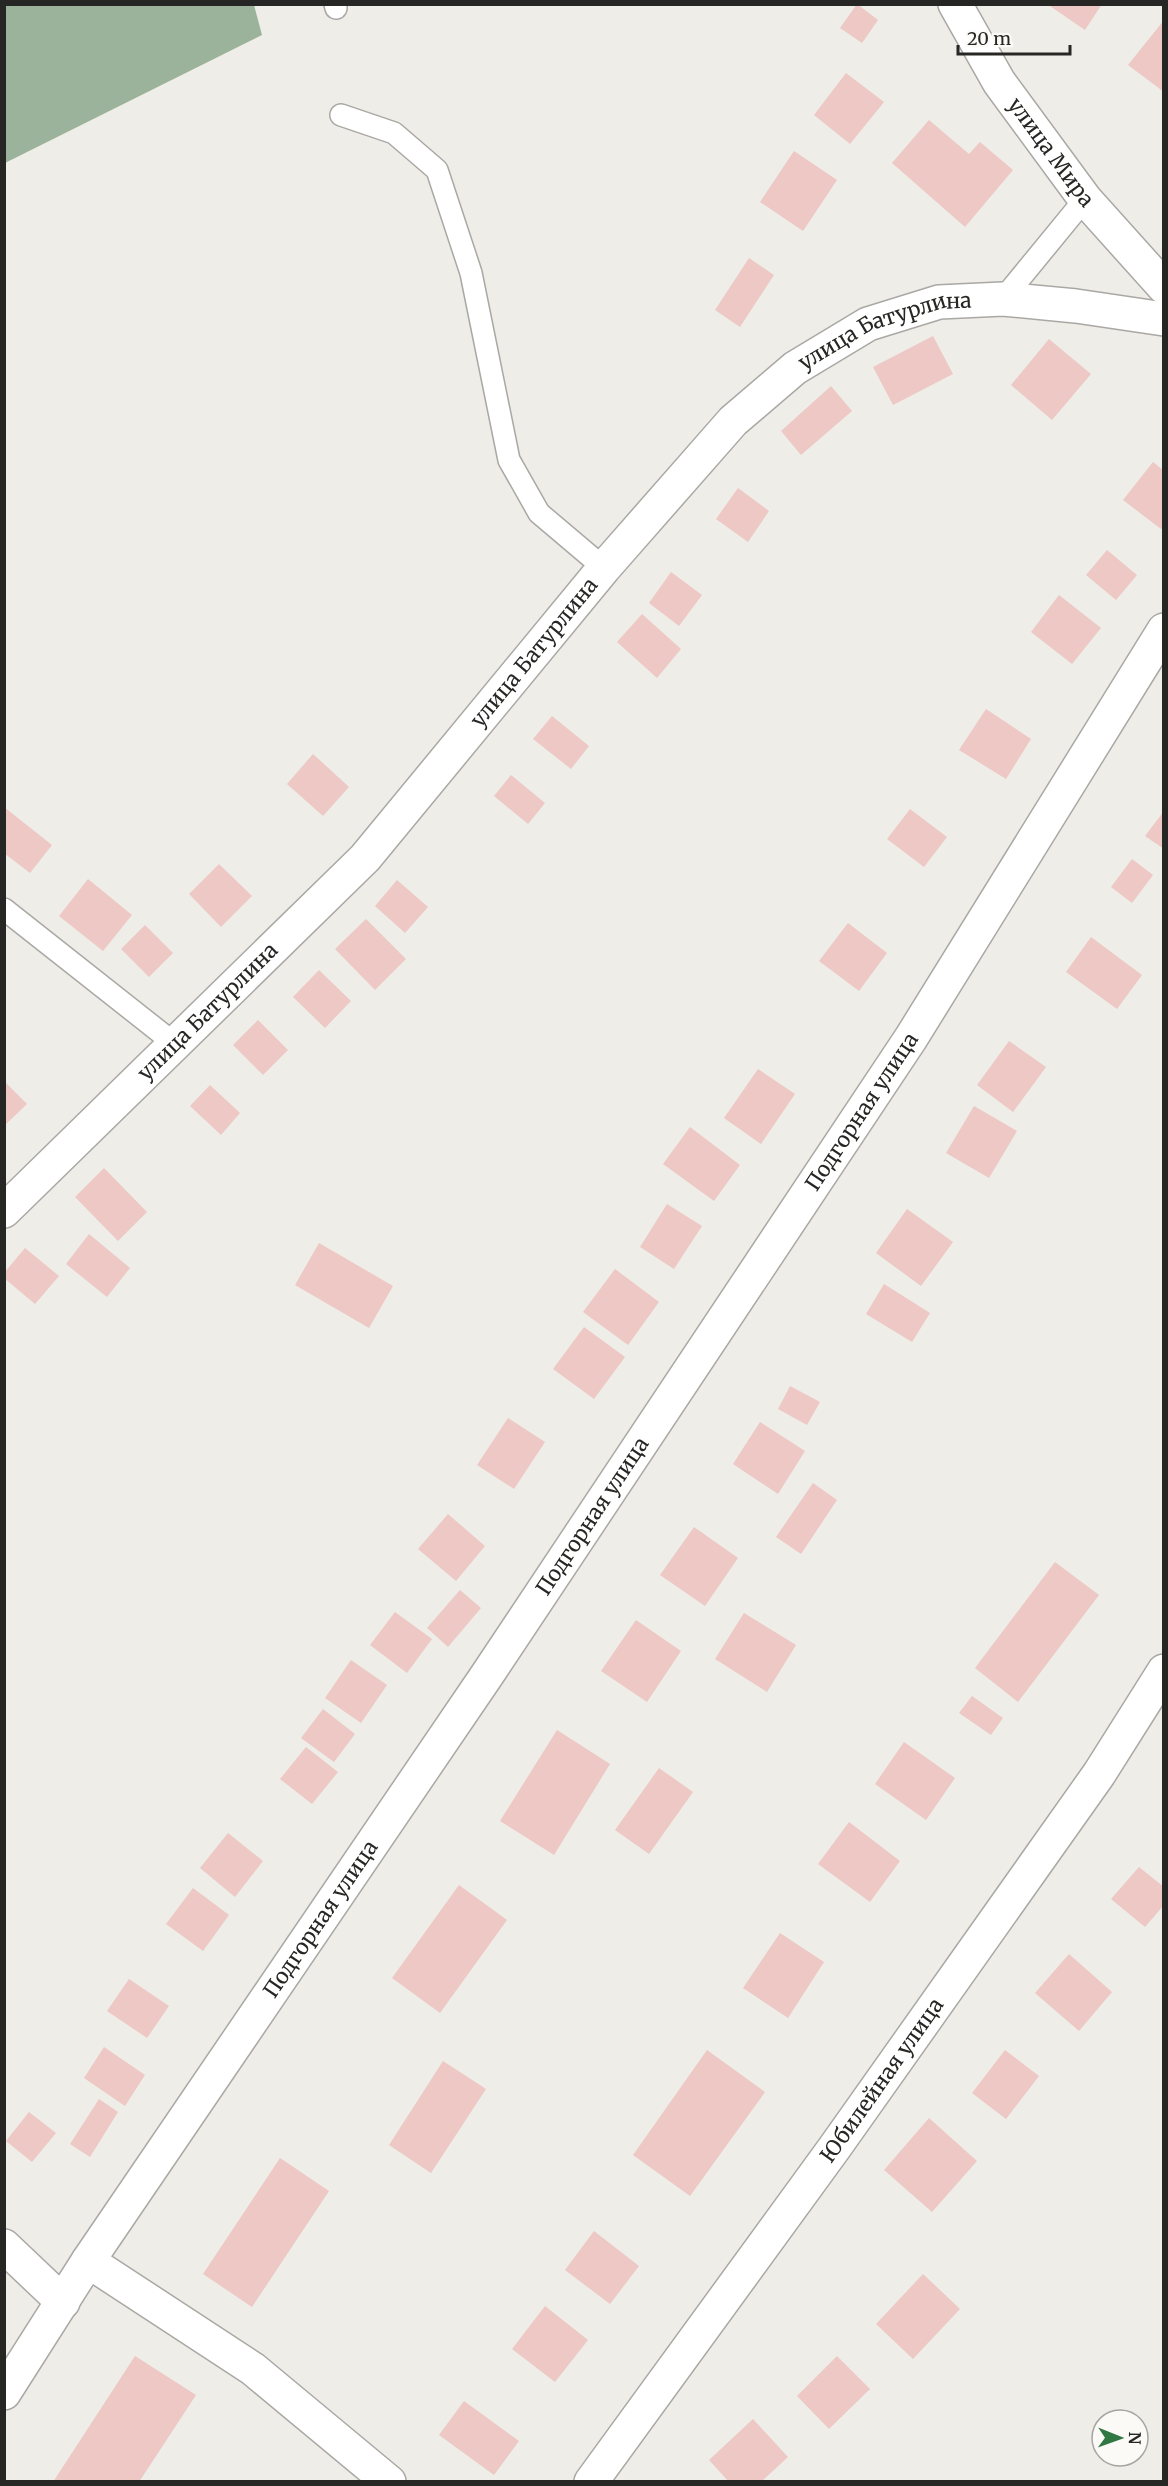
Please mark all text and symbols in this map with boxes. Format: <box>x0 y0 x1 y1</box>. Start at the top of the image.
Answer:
scale bar <box>958 18 1070 56</box>
text: 20 m <box>967 27 1011 50</box>
street label: улица Мира <box>1002 92 1100 213</box>
street label: улица Батурлина <box>793 286 972 376</box>
street label: улица Батурлина <box>464 572 603 733</box>
street label: улица Батурлина <box>132 937 283 1086</box>
street label: Подгорная улица <box>799 1027 924 1196</box>
street label: Подгорная улица <box>530 1432 655 1600</box>
street label: Подгорная улица <box>257 1835 383 2003</box>
street label: Юбилейная улица <box>814 1992 949 2168</box>
north arrow <box>1090 2408 1150 2468</box>
text: N <box>1125 2432 1145 2445</box>

